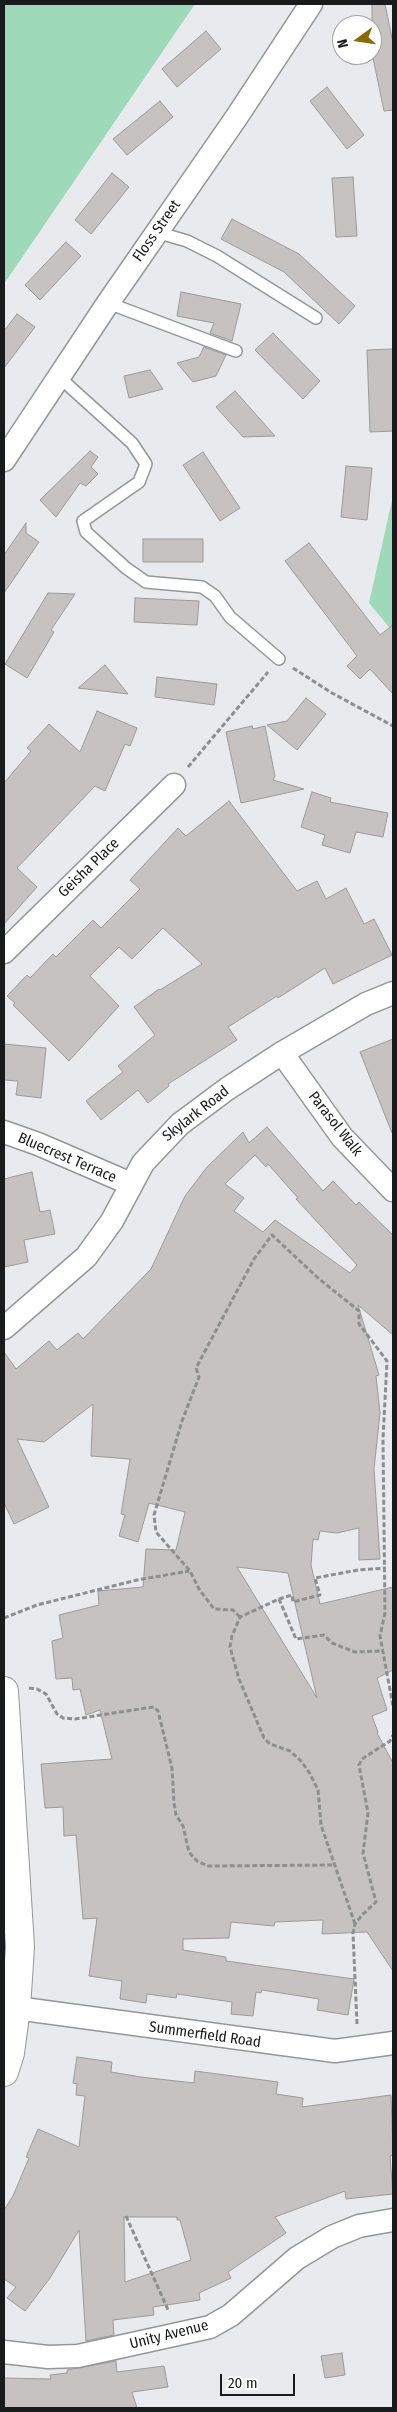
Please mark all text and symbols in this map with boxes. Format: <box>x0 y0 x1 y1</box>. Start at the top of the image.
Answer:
north arrow <box>332 15 382 65</box>
text: N <box>334 37 352 50</box>
street label: Floss Street <box>129 197 185 265</box>
street label: Geisha Place <box>55 835 123 901</box>
street label: Skylark Road <box>159 1083 233 1145</box>
street label: Parasol Walk <box>304 1088 366 1160</box>
street label: Bluecrest Terrace <box>15 1129 119 1187</box>
street label: Summerfield Road <box>148 2018 262 2052</box>
street label: Unity Avenue <box>128 2317 210 2353</box>
scale bar <box>222 2364 297 2396</box>
text: 20 m <box>228 2374 258 2392</box>

